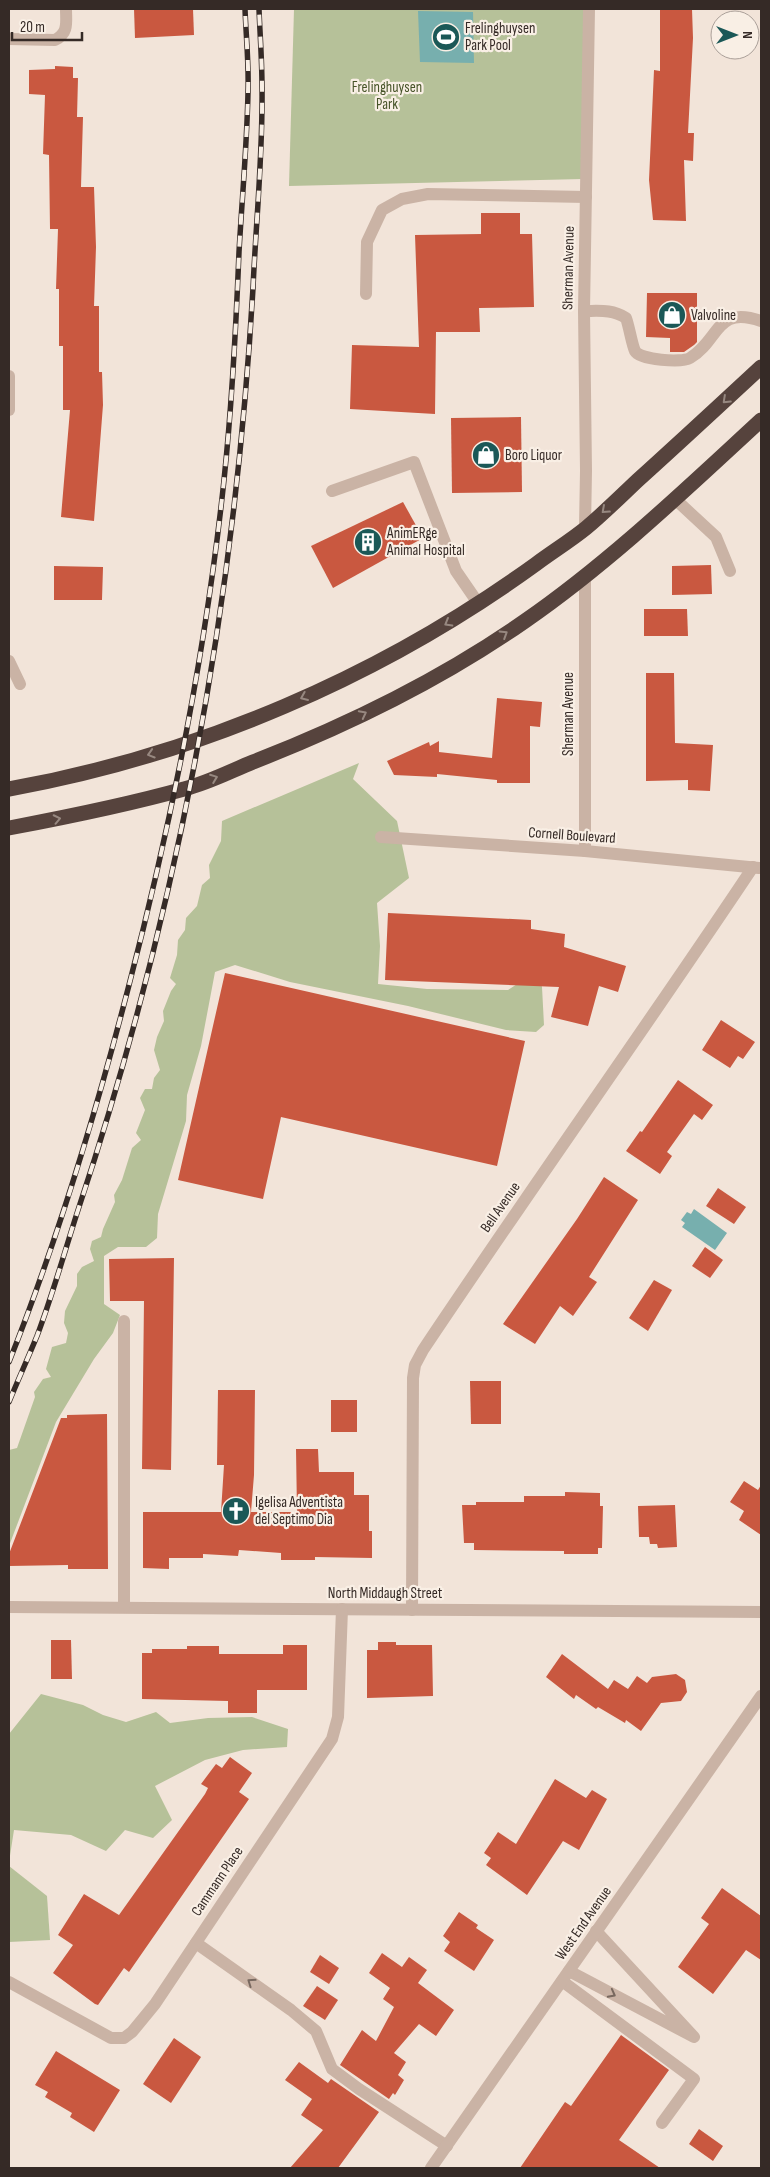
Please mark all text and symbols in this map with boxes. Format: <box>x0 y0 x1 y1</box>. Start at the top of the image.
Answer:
scale bar <box>12 10 82 42</box>
north arrow <box>710 10 760 60</box>
text: 20 m <box>20 18 45 37</box>
place label: Frelinghuysen Park Pool <box>465 19 535 55</box>
sports icon: Frelinghuysen Park Pool <box>431 22 461 52</box>
text: N <box>739 31 756 39</box>
park label: Frelinghuysen Park <box>352 78 422 114</box>
street label: Sherman Avenue <box>558 226 579 310</box>
shop icon: Valvoline <box>657 300 687 330</box>
place label: Valvoline <box>691 306 736 325</box>
one-way arrow <box>722 394 731 403</box>
shop icon: Boro Liquor <box>471 440 501 470</box>
place label: Boro Liquor <box>505 446 563 465</box>
one-way arrow <box>602 504 611 513</box>
place label: AnimERge Animal Hospital <box>386 524 465 560</box>
building icon: AnimERge Animal Hospital <box>353 527 383 557</box>
one-way arrow <box>444 616 453 626</box>
one-way arrow <box>499 631 508 640</box>
street label: Sherman Avenue <box>559 672 578 756</box>
one-way arrow <box>300 692 308 702</box>
one-way arrow <box>358 710 367 720</box>
one-way arrow <box>148 748 156 758</box>
one-way arrow <box>209 774 217 784</box>
one-way arrow <box>52 814 61 825</box>
street label: Cornell Boulevard <box>528 823 616 848</box>
street label: Bell Avenue <box>476 1178 525 1236</box>
place label: Igelisa Adventista del Septimo Dia <box>255 1493 343 1529</box>
church icon: Igelisa Adventista del Septimo Dia <box>221 1496 251 1526</box>
street label: North Middaugh Street <box>328 1584 443 1603</box>
street label: Cammann Place <box>187 1843 248 1920</box>
street label: West End Avenue <box>551 1883 616 1964</box>
one-way arrow <box>247 1979 257 1988</box>
one-way arrow <box>607 1988 616 1998</box>

